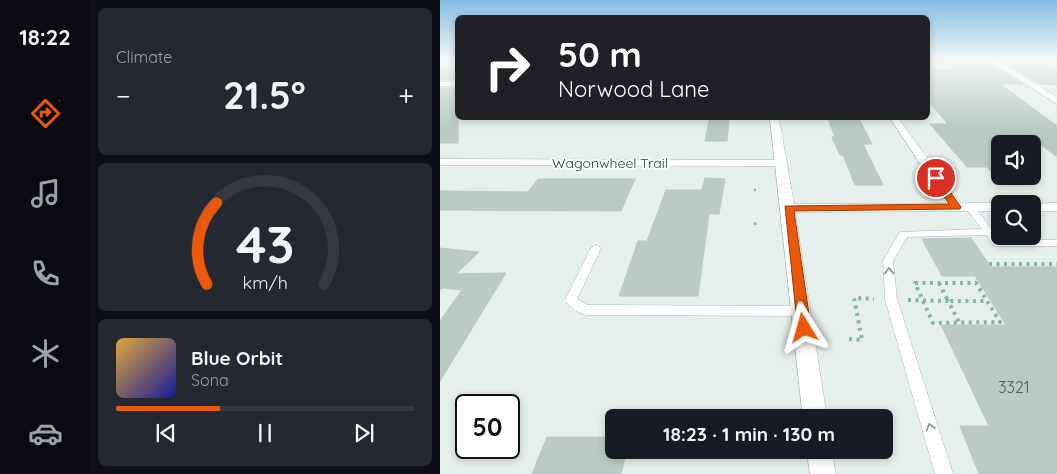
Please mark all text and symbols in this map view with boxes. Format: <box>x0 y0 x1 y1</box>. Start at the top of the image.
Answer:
text: 18:22 <box>19 23 71 51</box>
text: 50 m <box>558 32 642 76</box>
icon: right <box>475 35 540 100</box>
text: Climate <box>116 47 172 67</box>
text: 21.5° <box>223 71 306 119</box>
text: Norwood Lane <box>558 75 710 103</box>
text: − <box>116 78 131 113</box>
text: + <box>398 78 414 113</box>
icon: directions <box>28 96 63 131</box>
map controls <box>991 135 1041 245</box>
button: sound <box>991 135 1041 185</box>
street label: Wagonwheel Trail <box>552 154 668 172</box>
pin <box>915 157 957 199</box>
icon: arrive <box>922 164 950 192</box>
icon: music <box>28 176 63 211</box>
button: search <box>991 195 1041 245</box>
text: 43 <box>236 211 294 276</box>
icon: phone <box>28 256 63 291</box>
one-way arrow <box>883 266 894 274</box>
text: km/h <box>242 271 288 293</box>
position arrow <box>777 301 829 353</box>
icon: climate <box>28 336 63 371</box>
text: Blue Orbit <box>191 346 283 370</box>
text: Sona <box>191 370 229 390</box>
house number: 3321 <box>998 377 1030 397</box>
speed limit sign: 50 <box>455 394 520 459</box>
icon: car <box>28 416 63 451</box>
icon: previous <box>152 419 180 447</box>
icon: pause <box>251 419 279 447</box>
icon: next <box>350 419 378 447</box>
text: 18:23 · 1 min · 130 m <box>663 422 835 446</box>
one-way arrow <box>925 424 935 432</box>

